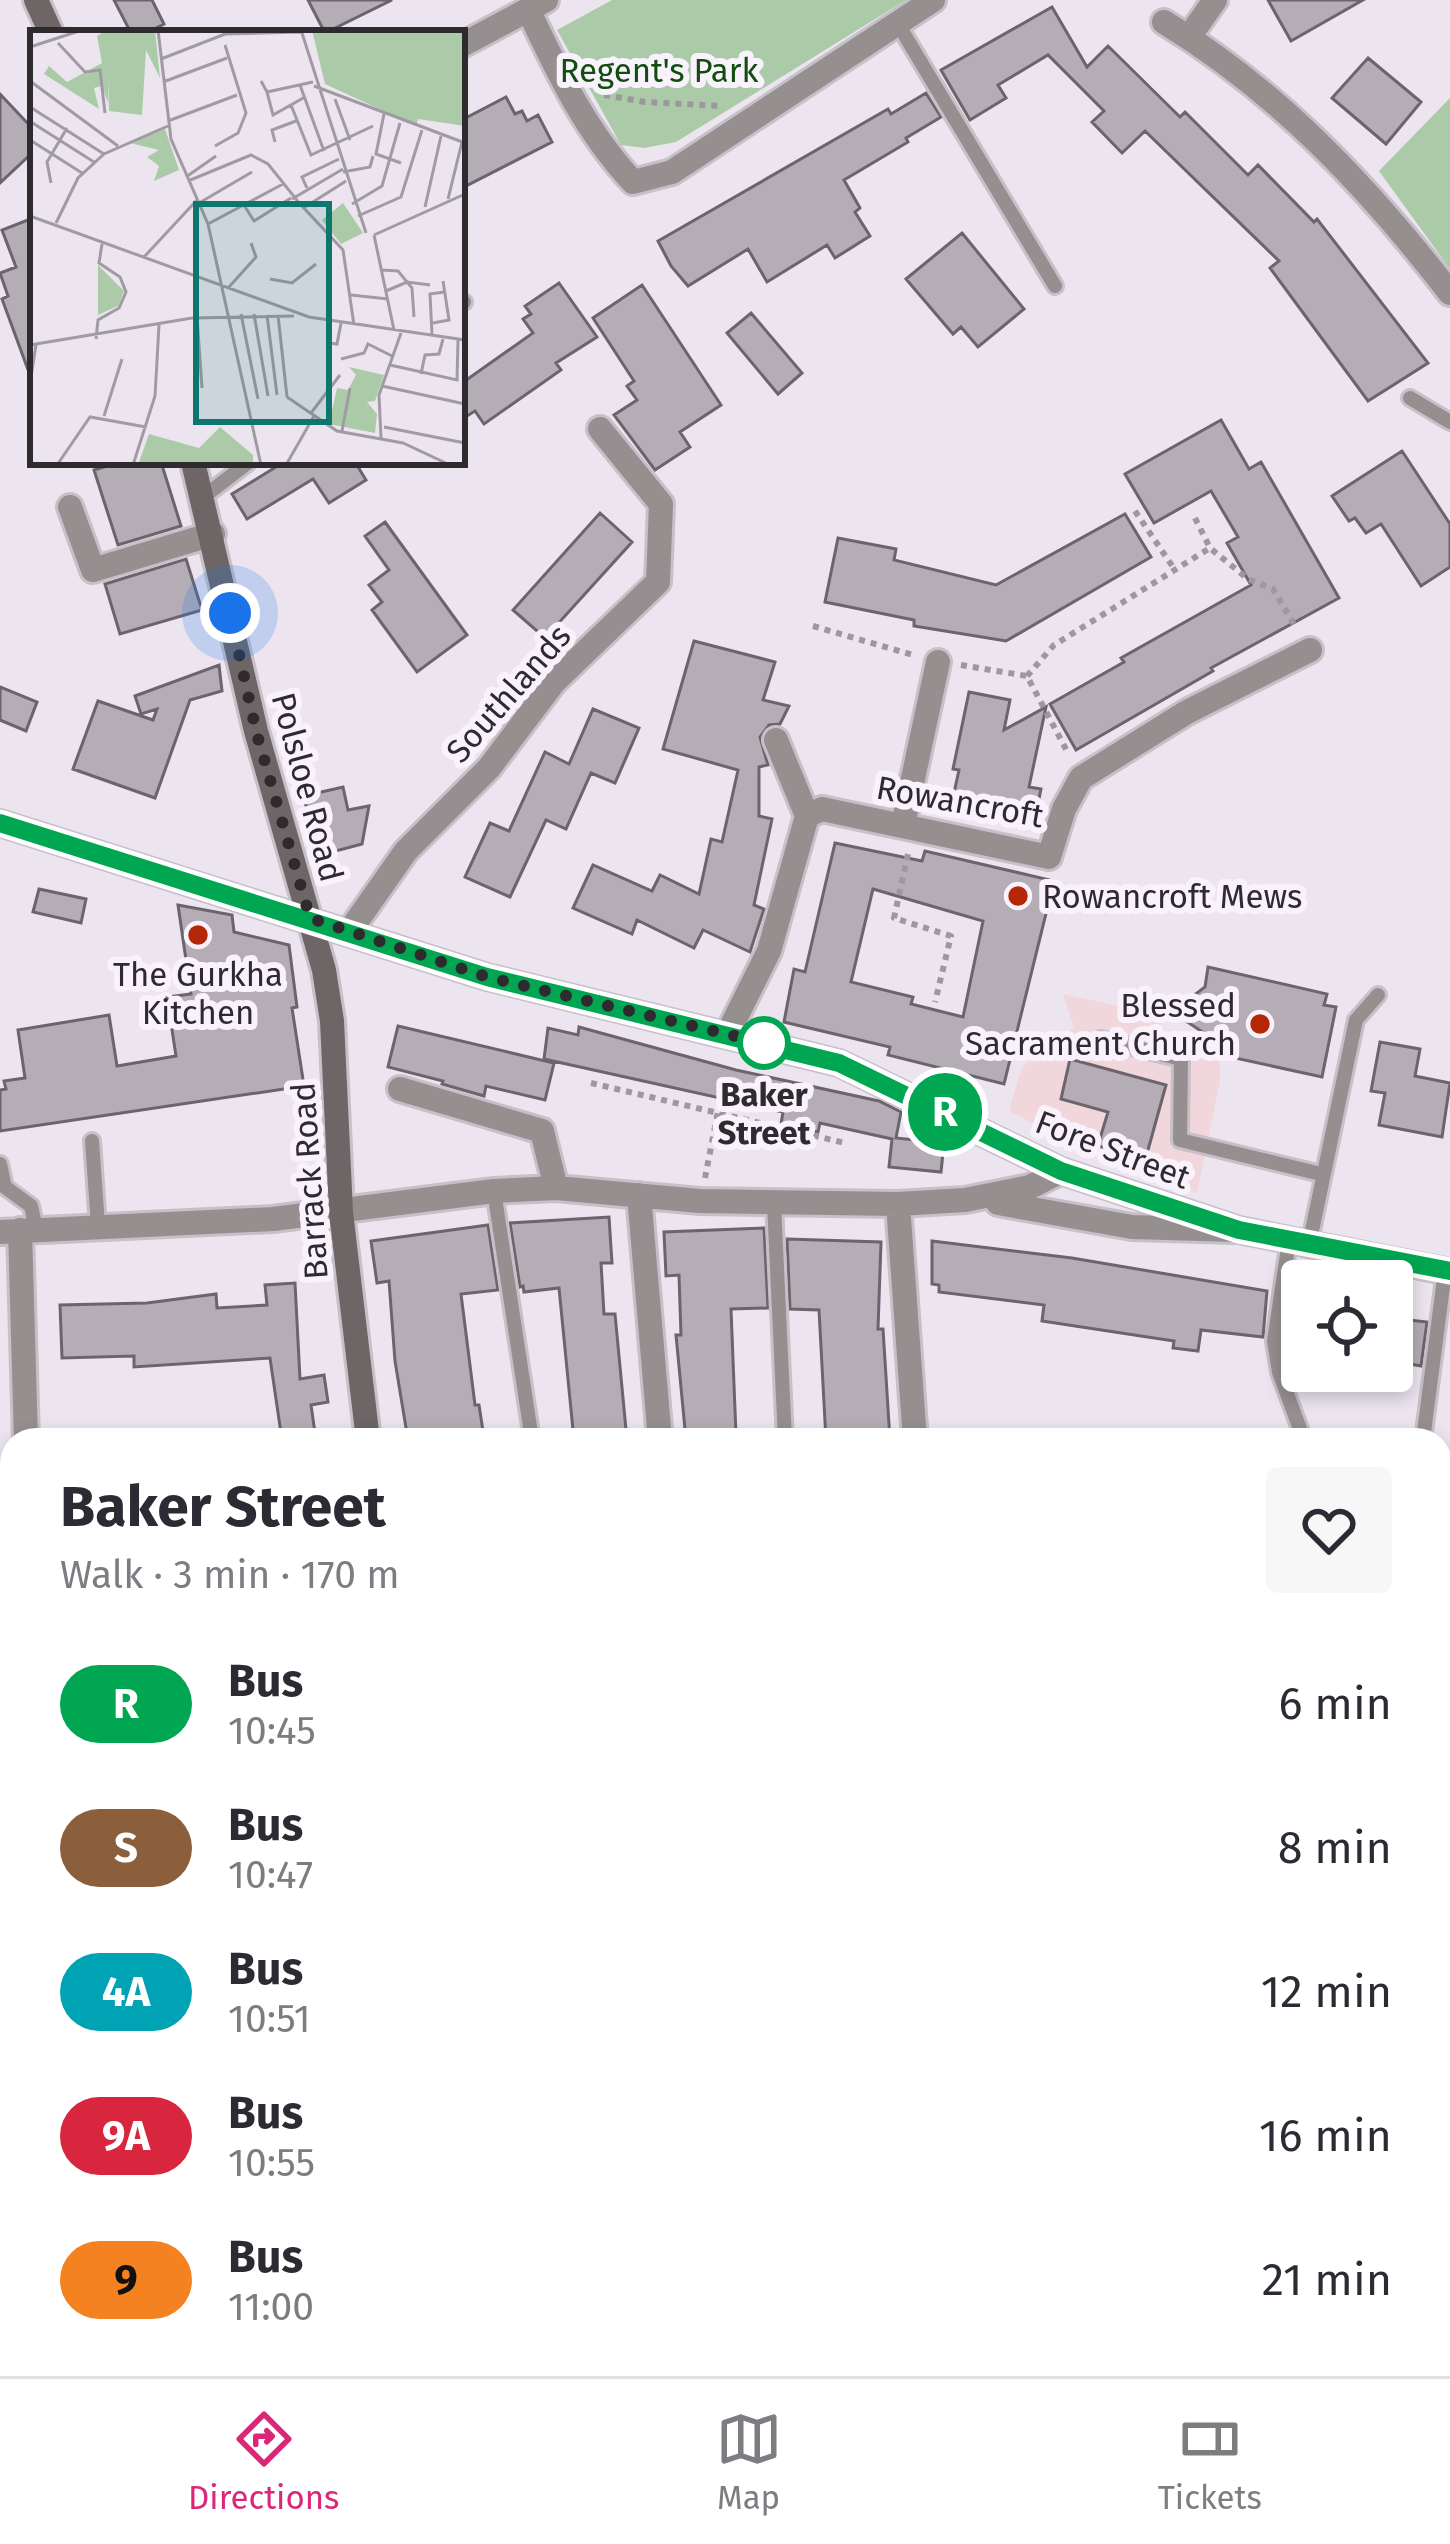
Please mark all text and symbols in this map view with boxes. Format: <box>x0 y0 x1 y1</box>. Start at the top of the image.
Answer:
inset map <box>30 30 465 465</box>
park label: Regent's Park <box>560 51 759 91</box>
your location <box>200 583 260 643</box>
street label: Southlands <box>438 617 580 771</box>
street label: Polsloe Road <box>263 688 351 886</box>
street label: Rowancroft <box>873 768 1047 836</box>
place label: Rowancroft Mews <box>1042 877 1303 917</box>
marker: Rowancroft Mews <box>1005 883 1031 909</box>
marker: The Gurkha Kitchen <box>185 922 211 948</box>
place label: The Gurkha Kitchen <box>113 955 283 1033</box>
place label: Blessed Sacrament Church <box>965 986 1236 1064</box>
marker: Blessed Sacrament Church <box>1247 1011 1273 1037</box>
marker: Baker Street <box>739 1018 789 1068</box>
line badge: R <box>906 1073 984 1151</box>
place label: Baker Street <box>717 1075 812 1153</box>
street label: Barrack Road <box>283 1081 337 1281</box>
text: R <box>932 1087 958 1137</box>
street label: Fore Street <box>1030 1102 1196 1198</box>
map controls <box>1281 1260 1413 1392</box>
button: locate <box>1281 1260 1413 1392</box>
button: heart <box>1266 1467 1392 1593</box>
text: Baker Street <box>60 1473 386 1541</box>
text: Walk · 3 min · 170 m <box>60 1552 400 1598</box>
text: Bus <box>228 1654 303 1708</box>
text: 6 min <box>1278 1677 1392 1731</box>
text: R <box>113 1679 139 1729</box>
text: 10:45 <box>228 1708 316 1754</box>
text: Bus <box>228 1798 303 1852</box>
text: 8 min <box>1278 1821 1392 1875</box>
text: S <box>114 1823 138 1873</box>
text: 10:47 <box>228 1852 313 1898</box>
text: Bus <box>228 1942 303 1996</box>
text: 12 min <box>1261 1965 1392 2019</box>
text: 4A <box>102 1967 150 2017</box>
text: 10:51 <box>228 1996 311 2042</box>
text: Bus <box>228 2086 303 2140</box>
text: 16 min <box>1259 2109 1392 2163</box>
text: 9A <box>102 2111 150 2161</box>
text: 10:55 <box>228 2140 315 2186</box>
text: Bus <box>228 2230 303 2284</box>
text: 21 min <box>1262 2253 1392 2307</box>
text: 9 <box>114 2255 138 2305</box>
text: 11:00 <box>228 2284 314 2330</box>
tab: Directions <box>188 2406 339 2518</box>
tab: Map <box>716 2406 782 2518</box>
tab: Tickets <box>1158 2406 1262 2518</box>

